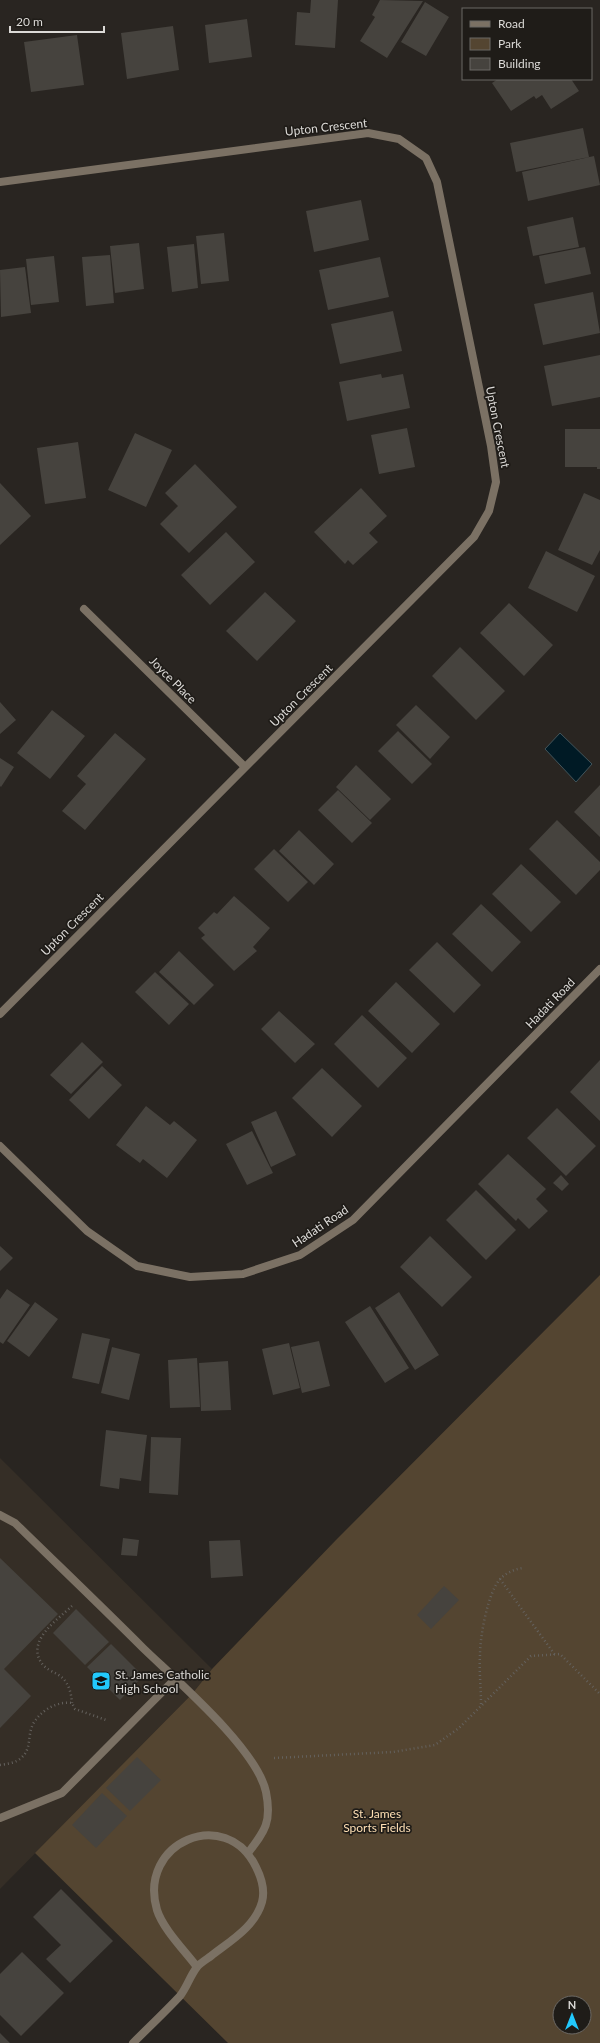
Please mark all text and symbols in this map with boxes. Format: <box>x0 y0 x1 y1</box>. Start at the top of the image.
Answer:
scale bar <box>10 8 104 34</box>
legend <box>462 8 592 80</box>
text: 20 m <box>16 14 43 29</box>
text: Road <box>498 16 525 31</box>
text: Park <box>498 36 522 51</box>
text: Building <box>498 56 541 71</box>
street label: Upton Crescent <box>284 115 369 139</box>
street label: Upton Crescent <box>483 385 513 470</box>
street label: Joyce Place <box>146 653 200 707</box>
street label: Upton Crescent <box>266 660 336 730</box>
street label: Upton Crescent <box>37 889 107 959</box>
street label: Hadati Road <box>522 975 578 1031</box>
street label: Hadati Road <box>289 1202 351 1250</box>
place label: St. James Catholic High School <box>115 1667 210 1696</box>
school or university icon: St. James Catholic High School <box>90 1670 112 1692</box>
park label: St. James Sports Fields <box>343 1806 411 1835</box>
north arrow <box>552 1995 592 2035</box>
text: N <box>568 1998 576 2011</box>

